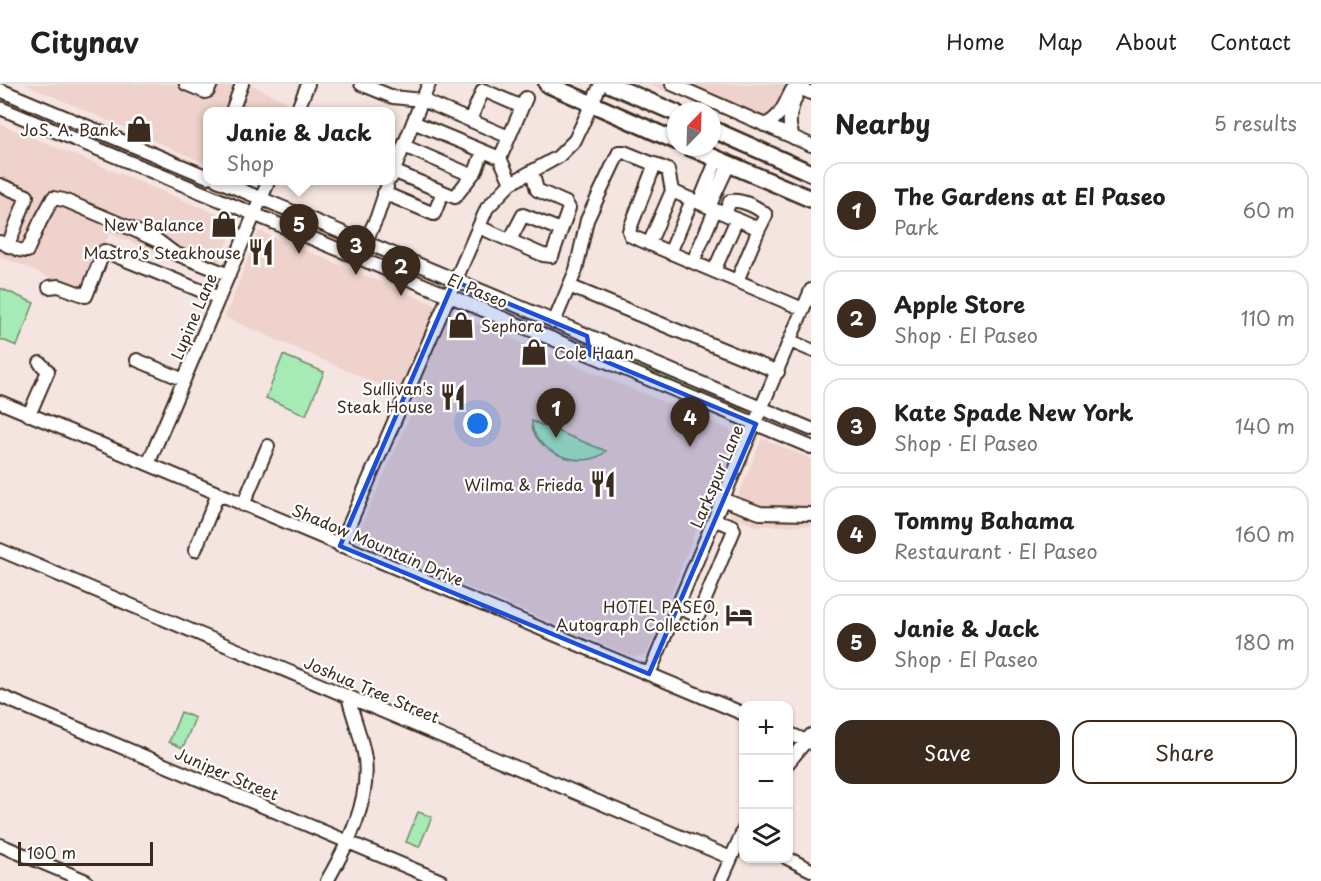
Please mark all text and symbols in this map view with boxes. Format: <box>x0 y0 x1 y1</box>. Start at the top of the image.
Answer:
text: Citynav <box>30 20 139 63</box>
text: Home <box>946 25 1005 57</box>
text: Map <box>1038 25 1083 57</box>
text: About <box>1116 25 1177 57</box>
text: Contact <box>1210 25 1291 57</box>
north arrow <box>667 102 721 156</box>
text: Nearby <box>835 104 930 143</box>
popup <box>203 107 395 185</box>
text: 5 results <box>1214 108 1297 138</box>
shop icon: JoS. A. Bank <box>124 114 154 144</box>
text: Janie & Jack <box>226 115 372 148</box>
place label: JoS. A. Bank <box>20 117 119 141</box>
text: Shop <box>226 148 274 178</box>
text: The Gardens at El Paseo <box>894 179 1165 212</box>
text: 1 <box>852 195 861 225</box>
text: 60 m <box>1243 195 1295 225</box>
pin: 5 <box>280 204 318 254</box>
shop icon: New Balance <box>209 209 239 239</box>
place label: New Balance <box>104 212 204 236</box>
text: Park <box>894 212 939 242</box>
pin: 3 <box>336 226 376 275</box>
restaurant icon: Mastro's Steakhouse <box>246 237 276 267</box>
place label: Mastro's Steakhouse <box>83 240 241 264</box>
pin: 2 <box>382 246 420 296</box>
street label: El Paseo <box>444 267 512 313</box>
street label: Lupine Lane <box>164 269 222 363</box>
text: Apple Store <box>894 287 1025 320</box>
text: 2 <box>849 303 864 333</box>
text: 110 m <box>1241 303 1295 333</box>
shop icon: Sephora <box>446 310 476 340</box>
place label: Sephora <box>481 313 544 337</box>
text: Shop · El Paseo <box>894 320 1038 350</box>
shop icon: Cole Haan <box>519 337 549 367</box>
place label: Cole Haan <box>554 340 634 364</box>
place label: Sullivan's Steak House <box>337 376 433 418</box>
restaurant icon: Sullivan's Steak House <box>438 382 468 412</box>
pin: 1 <box>536 388 576 438</box>
text: Kate Spade New York <box>894 395 1133 428</box>
pin: 4 <box>670 398 710 447</box>
your location <box>463 409 492 438</box>
text: 3 <box>850 411 863 441</box>
text: 140 m <box>1235 411 1295 441</box>
street label: Larkspur Lane <box>683 420 749 532</box>
text: Shop · El Paseo <box>894 428 1038 458</box>
restaurant icon: Wilma & Frieda <box>588 469 618 499</box>
place label: Wilma & Frieda <box>464 472 583 496</box>
street label: Shadow Mountain Drive <box>288 497 468 591</box>
text: Tommy Bahama <box>894 503 1075 536</box>
text: 4 <box>850 519 863 549</box>
text: 160 m <box>1235 519 1295 549</box>
text: Restaurant · El Paseo <box>894 536 1098 566</box>
place label: HOTEL PASEO, Autograph Collection <box>556 594 719 636</box>
hotel icon: HOTEL PASEO, Autograph Collection <box>724 600 754 630</box>
text: Janie & Jack <box>894 611 1039 644</box>
text: 5 <box>850 627 863 657</box>
text: 180 m <box>1235 627 1295 657</box>
text: Shop · El Paseo <box>894 644 1038 674</box>
street label: Joshua Tree Street <box>300 650 444 729</box>
map controls <box>739 701 793 863</box>
button: + <box>739 701 793 755</box>
button: Save <box>835 720 1060 784</box>
button: Share <box>1072 720 1297 784</box>
street label: Juniper Street <box>171 740 283 806</box>
button: − <box>739 755 793 809</box>
button: layers <box>739 809 793 863</box>
scale bar <box>18 839 153 866</box>
text: 100 m <box>27 840 76 864</box>

